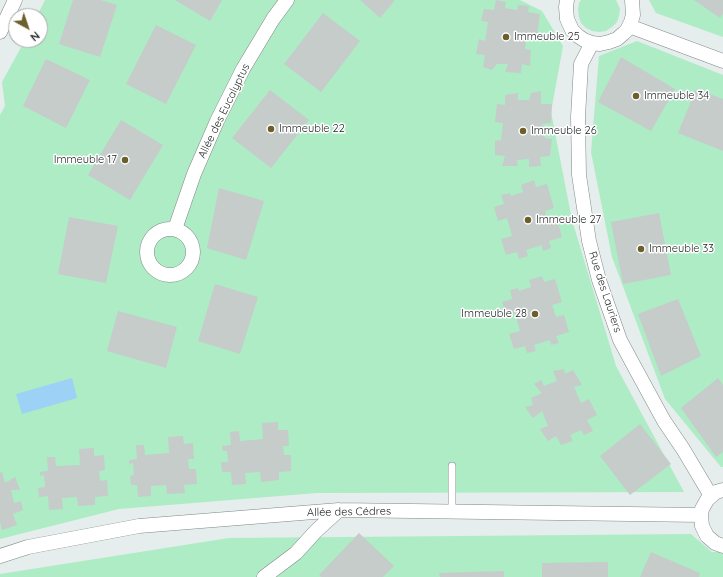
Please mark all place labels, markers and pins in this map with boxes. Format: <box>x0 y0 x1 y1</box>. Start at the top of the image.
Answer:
place label: Immeuble 25 <box>514 30 580 44</box>
marker: Immeuble 25 <box>501 32 511 42</box>
place label: Immeuble 34 <box>644 89 709 103</box>
marker: Immeuble 34 <box>631 91 641 101</box>
place label: Immeuble 22 <box>279 122 345 136</box>
marker: Immeuble 22 <box>266 124 276 134</box>
place label: Immeuble 26 <box>531 124 597 138</box>
marker: Immeuble 26 <box>518 126 528 136</box>
place label: Immeuble 17 <box>54 153 117 167</box>
marker: Immeuble 17 <box>120 155 130 165</box>
place label: Immeuble 27 <box>536 213 601 227</box>
marker: Immeuble 27 <box>523 215 533 225</box>
place label: Immeuble 33 <box>649 242 714 256</box>
marker: Immeuble 33 <box>636 244 646 254</box>
place label: Immeuble 28 <box>461 307 527 321</box>
marker: Immeuble 28 <box>530 309 540 319</box>

